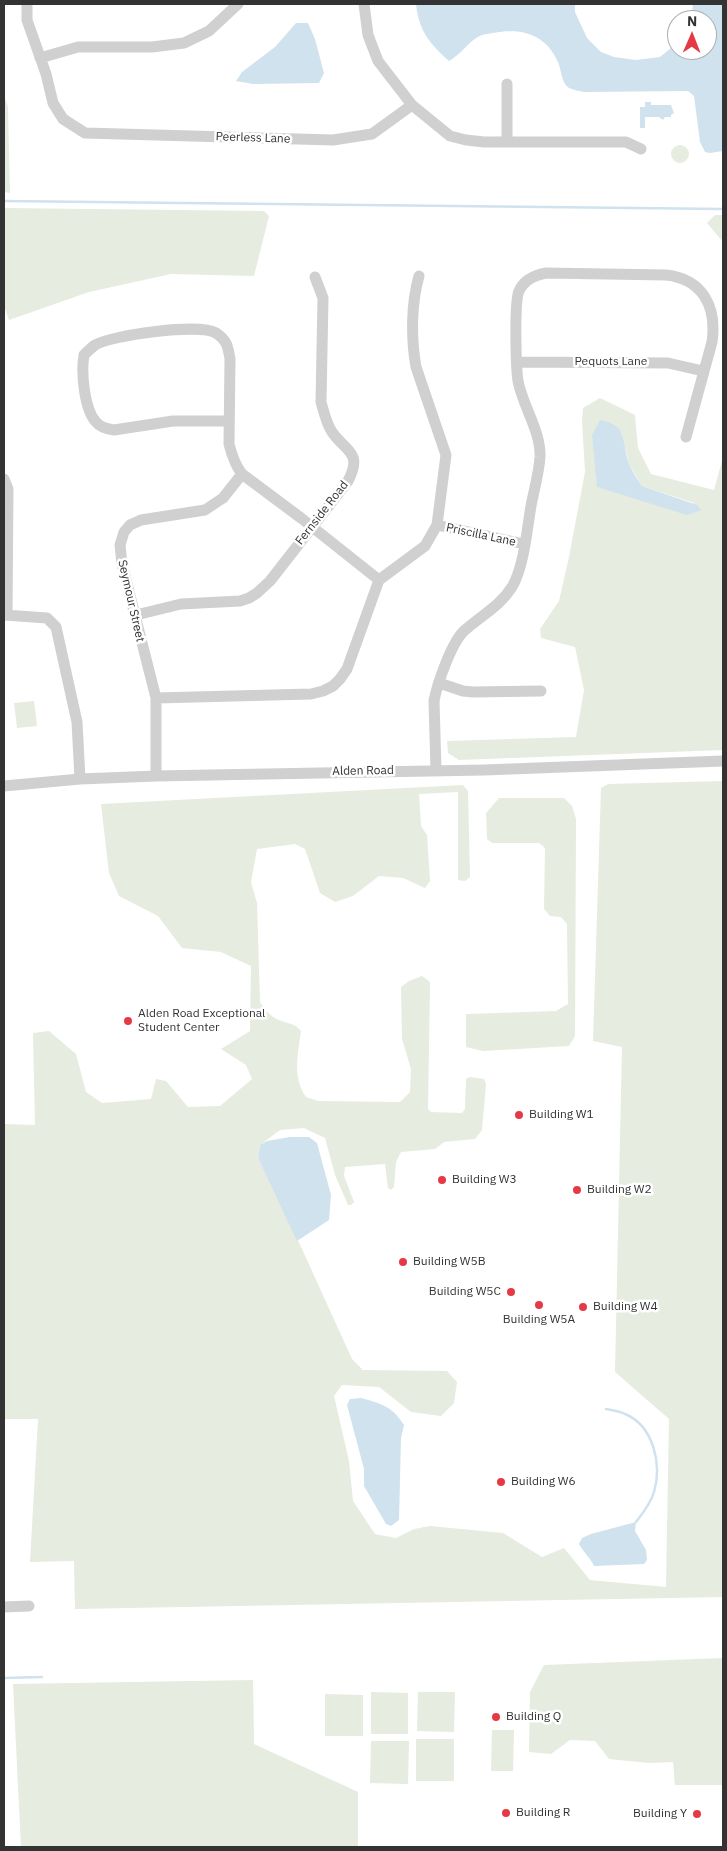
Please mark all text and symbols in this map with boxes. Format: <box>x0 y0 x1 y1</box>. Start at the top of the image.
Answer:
north arrow <box>667 10 717 60</box>
text: N <box>687 12 697 30</box>
street label: Peerless Lane <box>215 130 291 146</box>
street label: Pequots Lane <box>575 355 647 369</box>
street label: Fernside Road <box>293 478 351 548</box>
street label: Priscilla Lane <box>445 521 517 549</box>
street label: Seymour Street <box>115 559 147 643</box>
street label: Alden Road <box>332 763 394 779</box>
place label: Alden Road Exceptional Student Center <box>138 1007 265 1035</box>
marker: Alden Road Exceptional Student Center <box>122 1015 134 1027</box>
place label: Building W1 <box>529 1108 594 1122</box>
marker: Building W1 <box>513 1109 525 1121</box>
place label: Building W3 <box>452 1173 517 1187</box>
marker: Building W3 <box>436 1174 448 1186</box>
place label: Building W2 <box>587 1183 652 1197</box>
marker: Building W2 <box>571 1184 583 1196</box>
place label: Building W5B <box>413 1255 486 1269</box>
marker: Building W5B <box>397 1256 409 1268</box>
place label: Building W5C <box>429 1285 501 1299</box>
marker: Building W5C <box>505 1286 517 1298</box>
marker: Building W5A <box>533 1299 545 1311</box>
place label: Building W4 <box>593 1300 658 1314</box>
marker: Building W4 <box>577 1301 589 1313</box>
place label: Building W5A <box>503 1313 575 1327</box>
place label: Building W6 <box>511 1475 576 1489</box>
marker: Building W6 <box>495 1476 507 1488</box>
place label: Building Q <box>506 1710 561 1724</box>
marker: Building Q <box>490 1711 502 1723</box>
place label: Building R <box>516 1806 571 1820</box>
marker: Building R <box>500 1807 512 1819</box>
place label: Building Y <box>633 1807 687 1821</box>
marker: Building Y <box>691 1808 703 1820</box>

